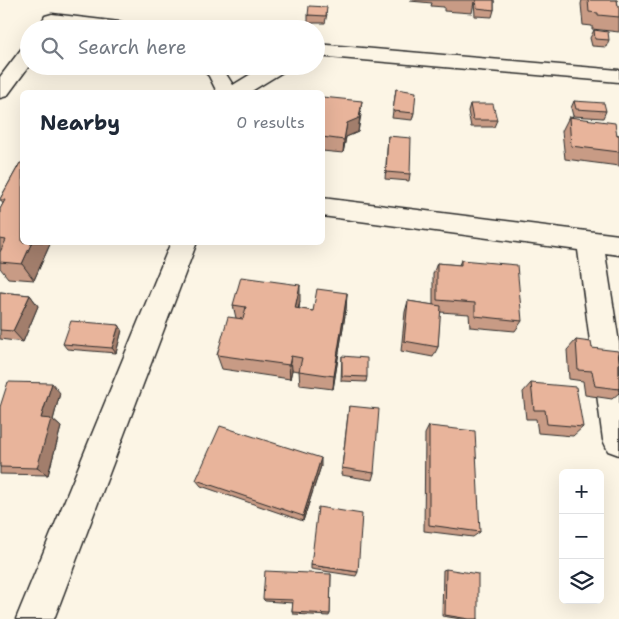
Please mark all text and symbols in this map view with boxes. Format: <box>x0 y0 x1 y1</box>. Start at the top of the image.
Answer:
search box <box>20 20 325 75</box>
icon: search <box>38 34 66 62</box>
text: Search here <box>78 35 187 60</box>
text: Nearby <box>40 109 120 137</box>
text: 0 results <box>236 112 305 133</box>
map controls <box>559 469 604 604</box>
button: + <box>559 469 604 514</box>
button: − <box>559 514 604 559</box>
button: layers <box>559 559 604 604</box>

